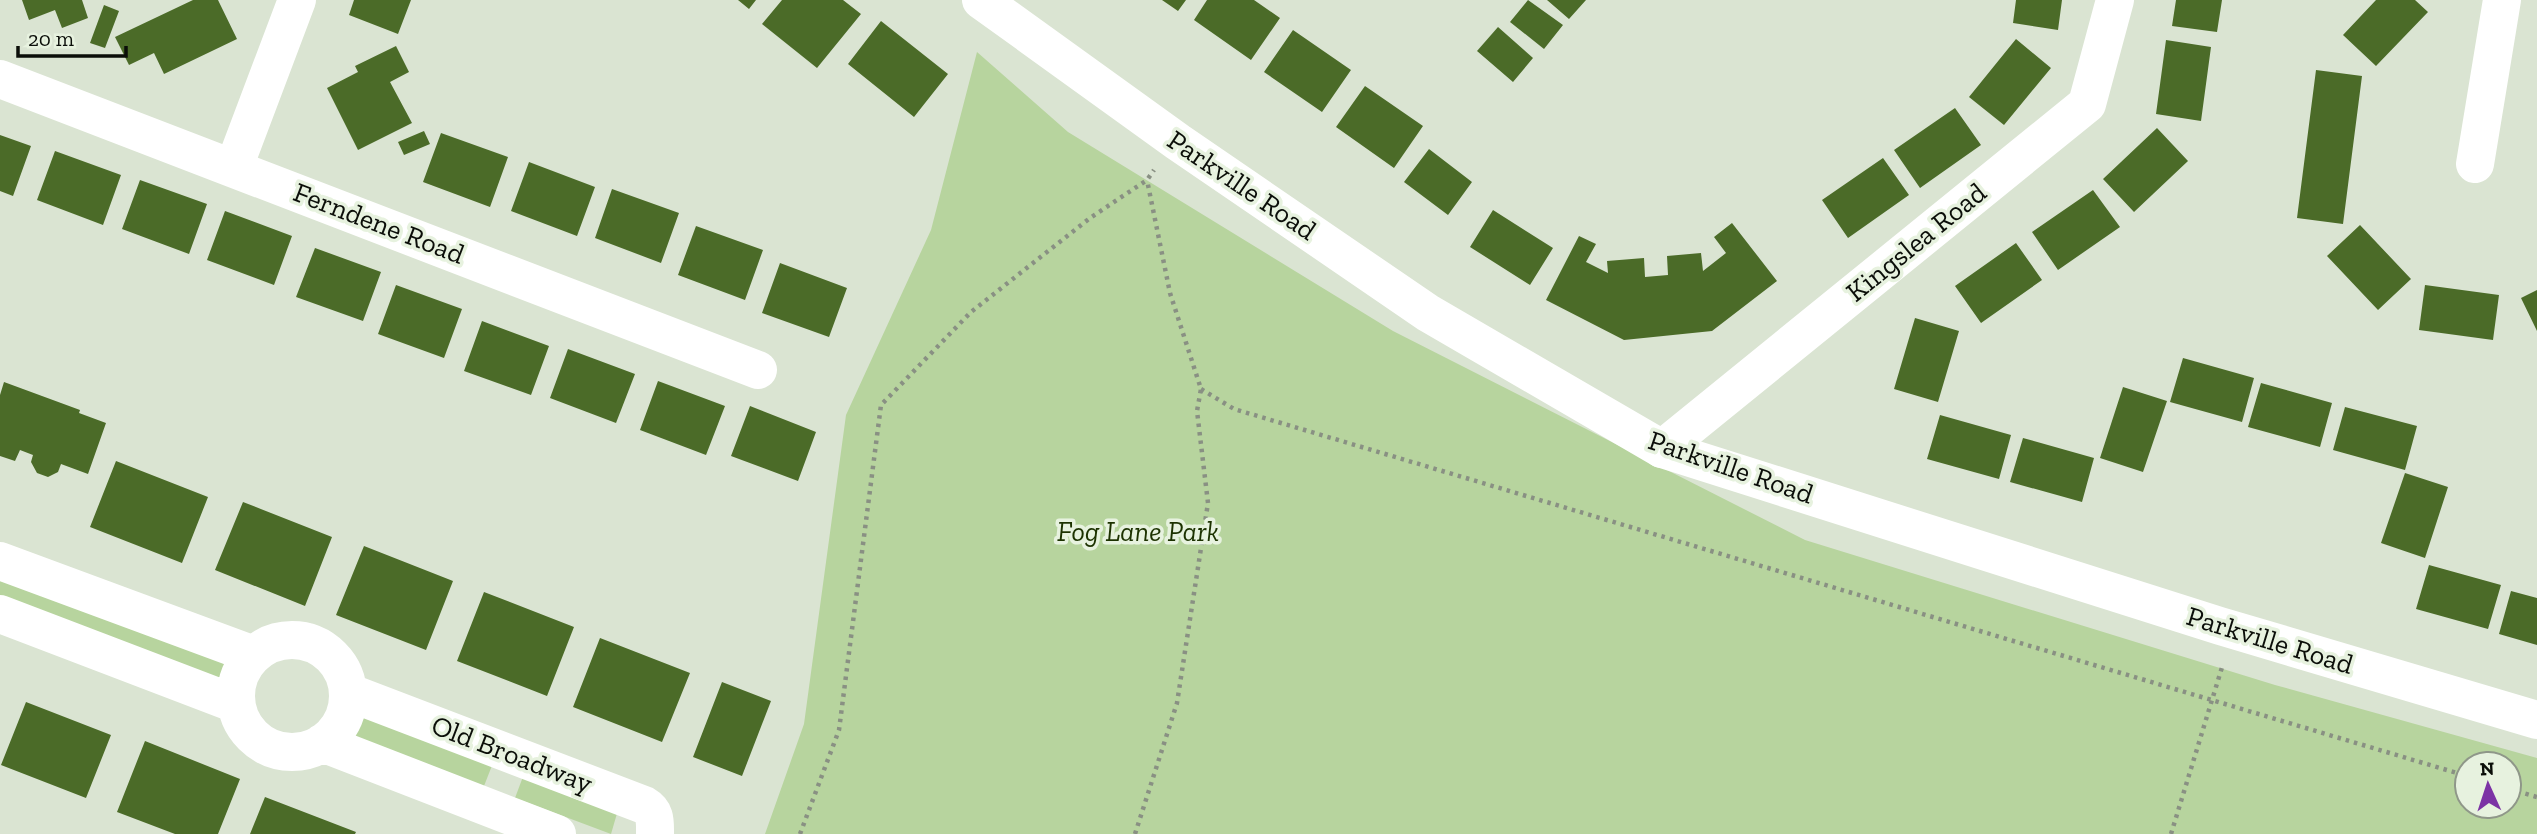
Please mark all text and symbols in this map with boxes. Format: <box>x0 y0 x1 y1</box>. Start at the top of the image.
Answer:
scale bar <box>18 14 126 58</box>
text: 20 m <box>28 26 74 51</box>
street label: Parkville Road <box>1161 123 1323 247</box>
street label: Ferndene Road <box>289 175 469 271</box>
street label: Kingslea Road <box>1839 176 1993 308</box>
street label: Parkville Road <box>1644 423 1818 511</box>
park label: Fog Lane Park <box>1057 515 1219 548</box>
street label: Parkville Road <box>2183 599 2357 681</box>
street label: Old Broadway <box>427 708 598 800</box>
north arrow <box>2453 750 2523 820</box>
text: N <box>2479 757 2495 780</box>

